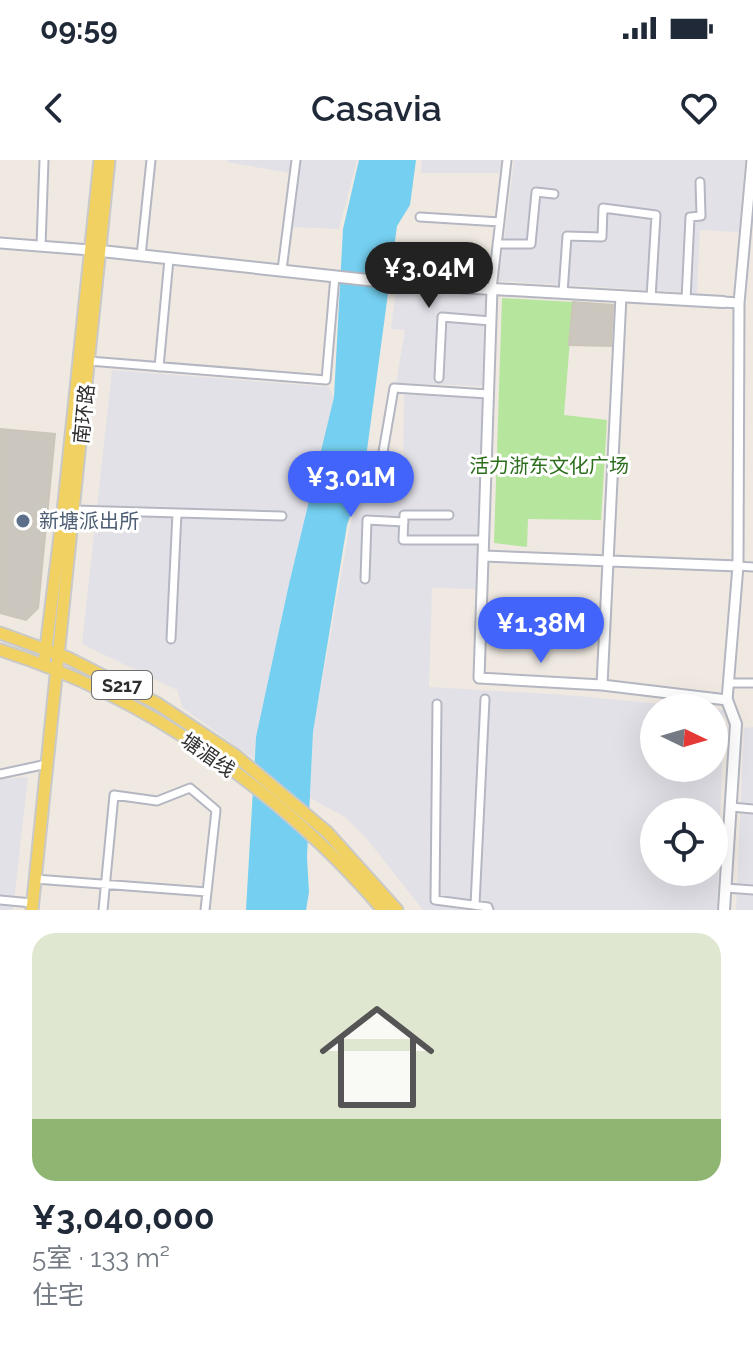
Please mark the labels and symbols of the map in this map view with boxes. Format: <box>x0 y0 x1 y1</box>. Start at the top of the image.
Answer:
pin: ¥3.04M <box>364 242 494 310</box>
street label: 南环路 <box>69 383 99 445</box>
pin: ¥3.01M <box>286 451 416 519</box>
park label: 活力浙东文化广场 <box>469 454 629 478</box>
place label: 新塘派出所 <box>39 509 139 533</box>
marker: 新塘派出所 <box>14 512 32 530</box>
pin: ¥1.38M <box>476 597 606 665</box>
road number: S217 <box>92 671 152 699</box>
north arrow <box>640 694 728 782</box>
street label: 塘湄线 <box>177 728 239 782</box>

